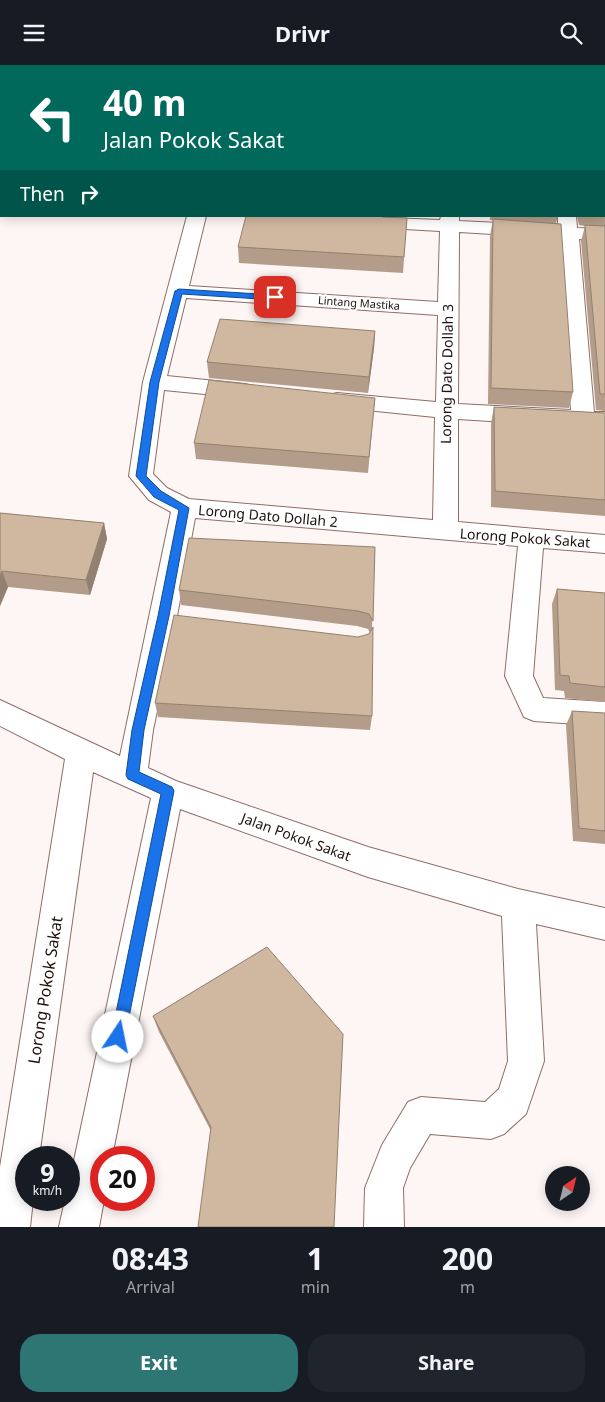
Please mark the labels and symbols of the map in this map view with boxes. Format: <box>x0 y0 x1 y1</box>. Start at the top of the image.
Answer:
pin <box>254 276 296 318</box>
street label: Lintang Mastika <box>317 292 401 313</box>
street label: Lorong Dato Dollah 3 <box>436 304 457 444</box>
street label: Lorong Dato Dollah 2 <box>197 500 339 531</box>
street label: Lorong Pokok Sakat <box>459 523 591 552</box>
street label: Jalan Pokok Sakat <box>237 807 354 865</box>
street label: Lorong Pokok Sakat <box>22 914 68 1065</box>
position arrow <box>91 1010 143 1062</box>
speed limit sign: 20 <box>90 1146 155 1211</box>
north arrow <box>545 1166 590 1211</box>

